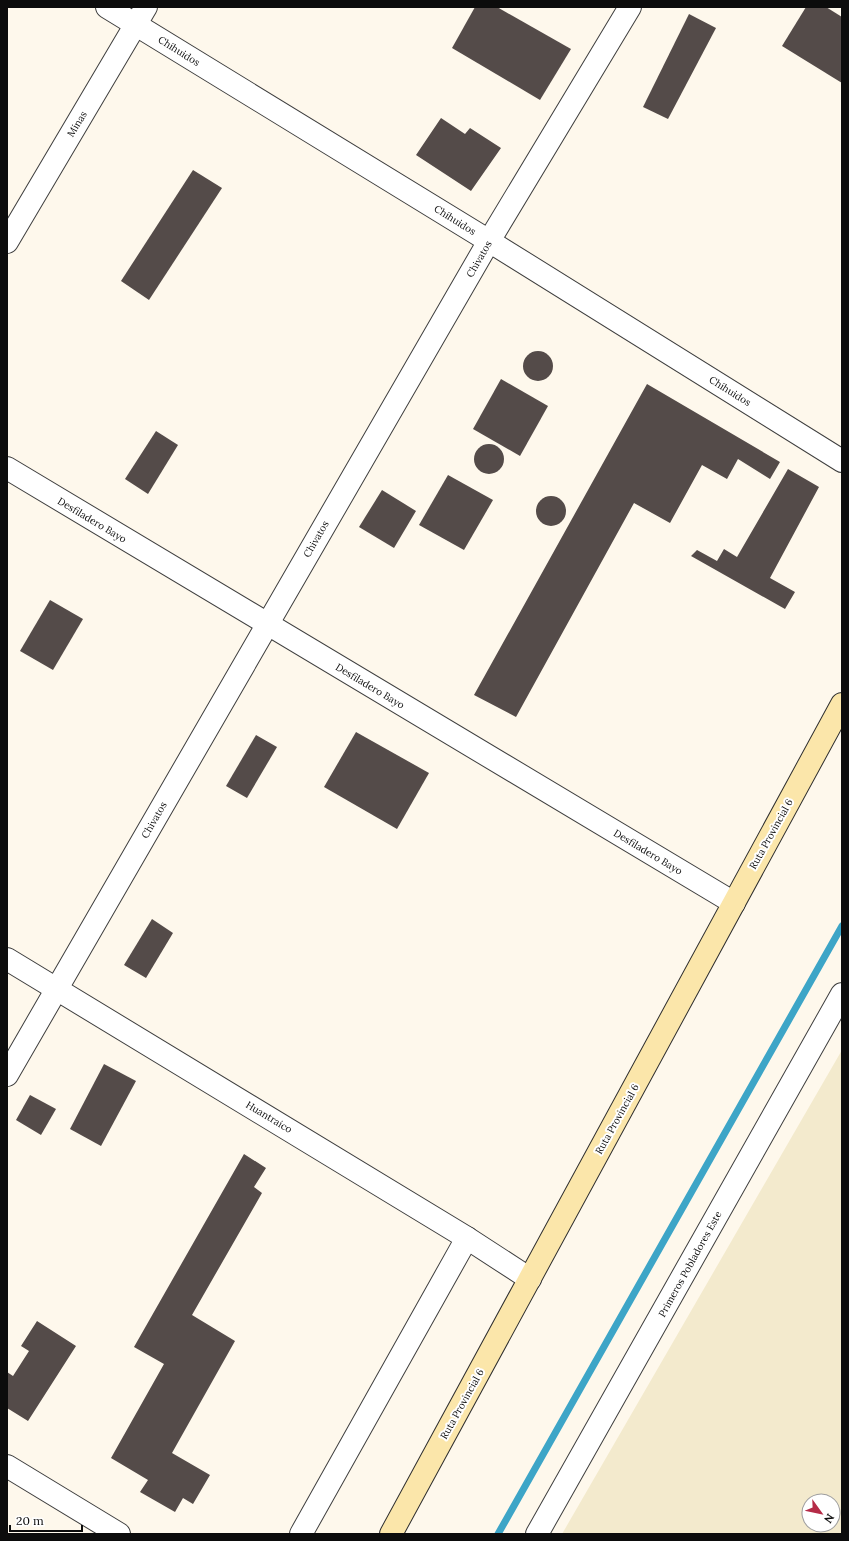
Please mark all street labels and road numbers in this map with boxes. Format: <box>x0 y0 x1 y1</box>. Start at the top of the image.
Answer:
street label: Chihuidos <box>156 33 203 69</box>
street label: Minas <box>64 108 90 139</box>
street label: Chihuidos <box>432 202 479 238</box>
street label: Chivatos <box>463 238 495 280</box>
street label: Chihuidos <box>707 373 754 409</box>
street label: Desfiladero Bayo <box>55 494 129 546</box>
street label: Chivatos <box>300 518 332 560</box>
street label: Desfiladero Bayo <box>333 660 407 712</box>
street label: Ruta Provincial 6 <box>746 796 796 871</box>
street label: Chivatos <box>138 799 170 841</box>
street label: Desfiladero Bayo <box>611 826 685 878</box>
street label: Ruta Provincial 6 <box>592 1081 642 1156</box>
street label: Huantraico <box>243 1098 295 1136</box>
street label: Primeros Pobladores Este <box>655 1208 725 1319</box>
street label: Ruta Provincial 6 <box>437 1366 487 1441</box>

